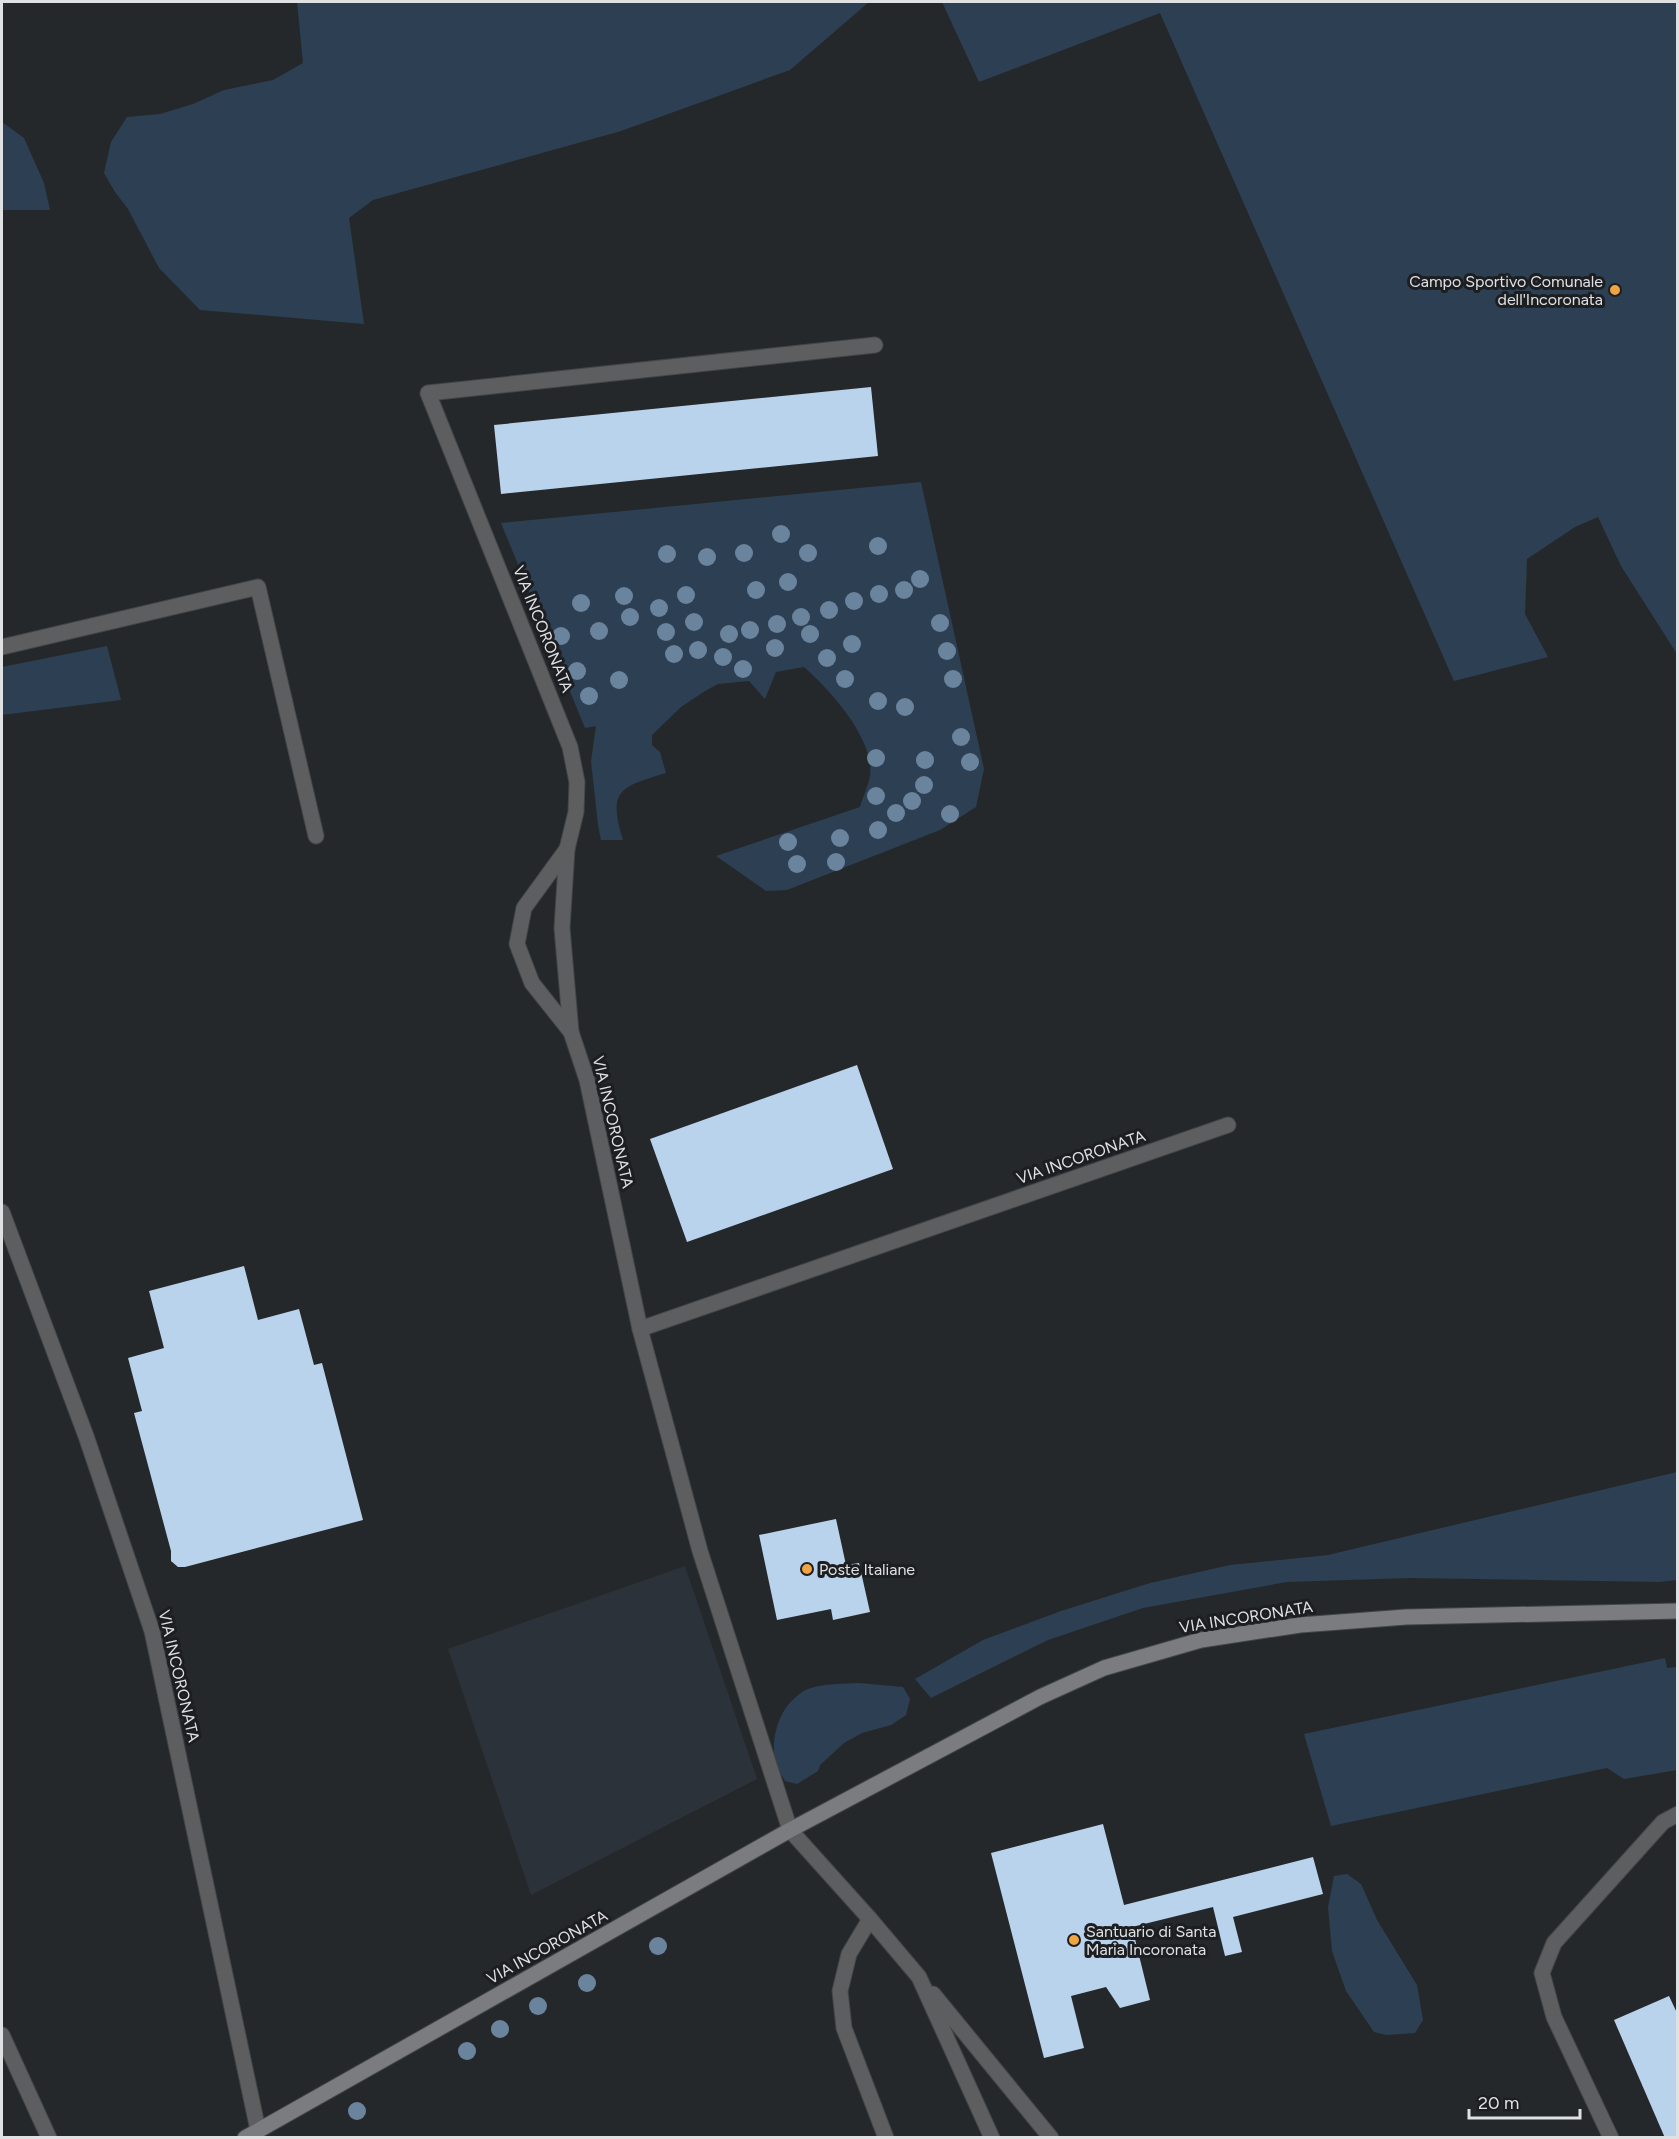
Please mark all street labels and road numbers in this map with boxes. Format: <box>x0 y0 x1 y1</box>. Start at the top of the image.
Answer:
street label: VIA INCORONATA <box>509 563 577 695</box>
street label: VIA INCORONATA <box>589 1054 637 1190</box>
street label: VIA INCORONATA <box>1014 1126 1148 1188</box>
street label: VIA INCORONATA <box>1178 1597 1314 1637</box>
street label: VIA INCORONATA <box>155 1608 203 1744</box>
street label: VIA INCORONATA <box>483 1906 611 1988</box>

